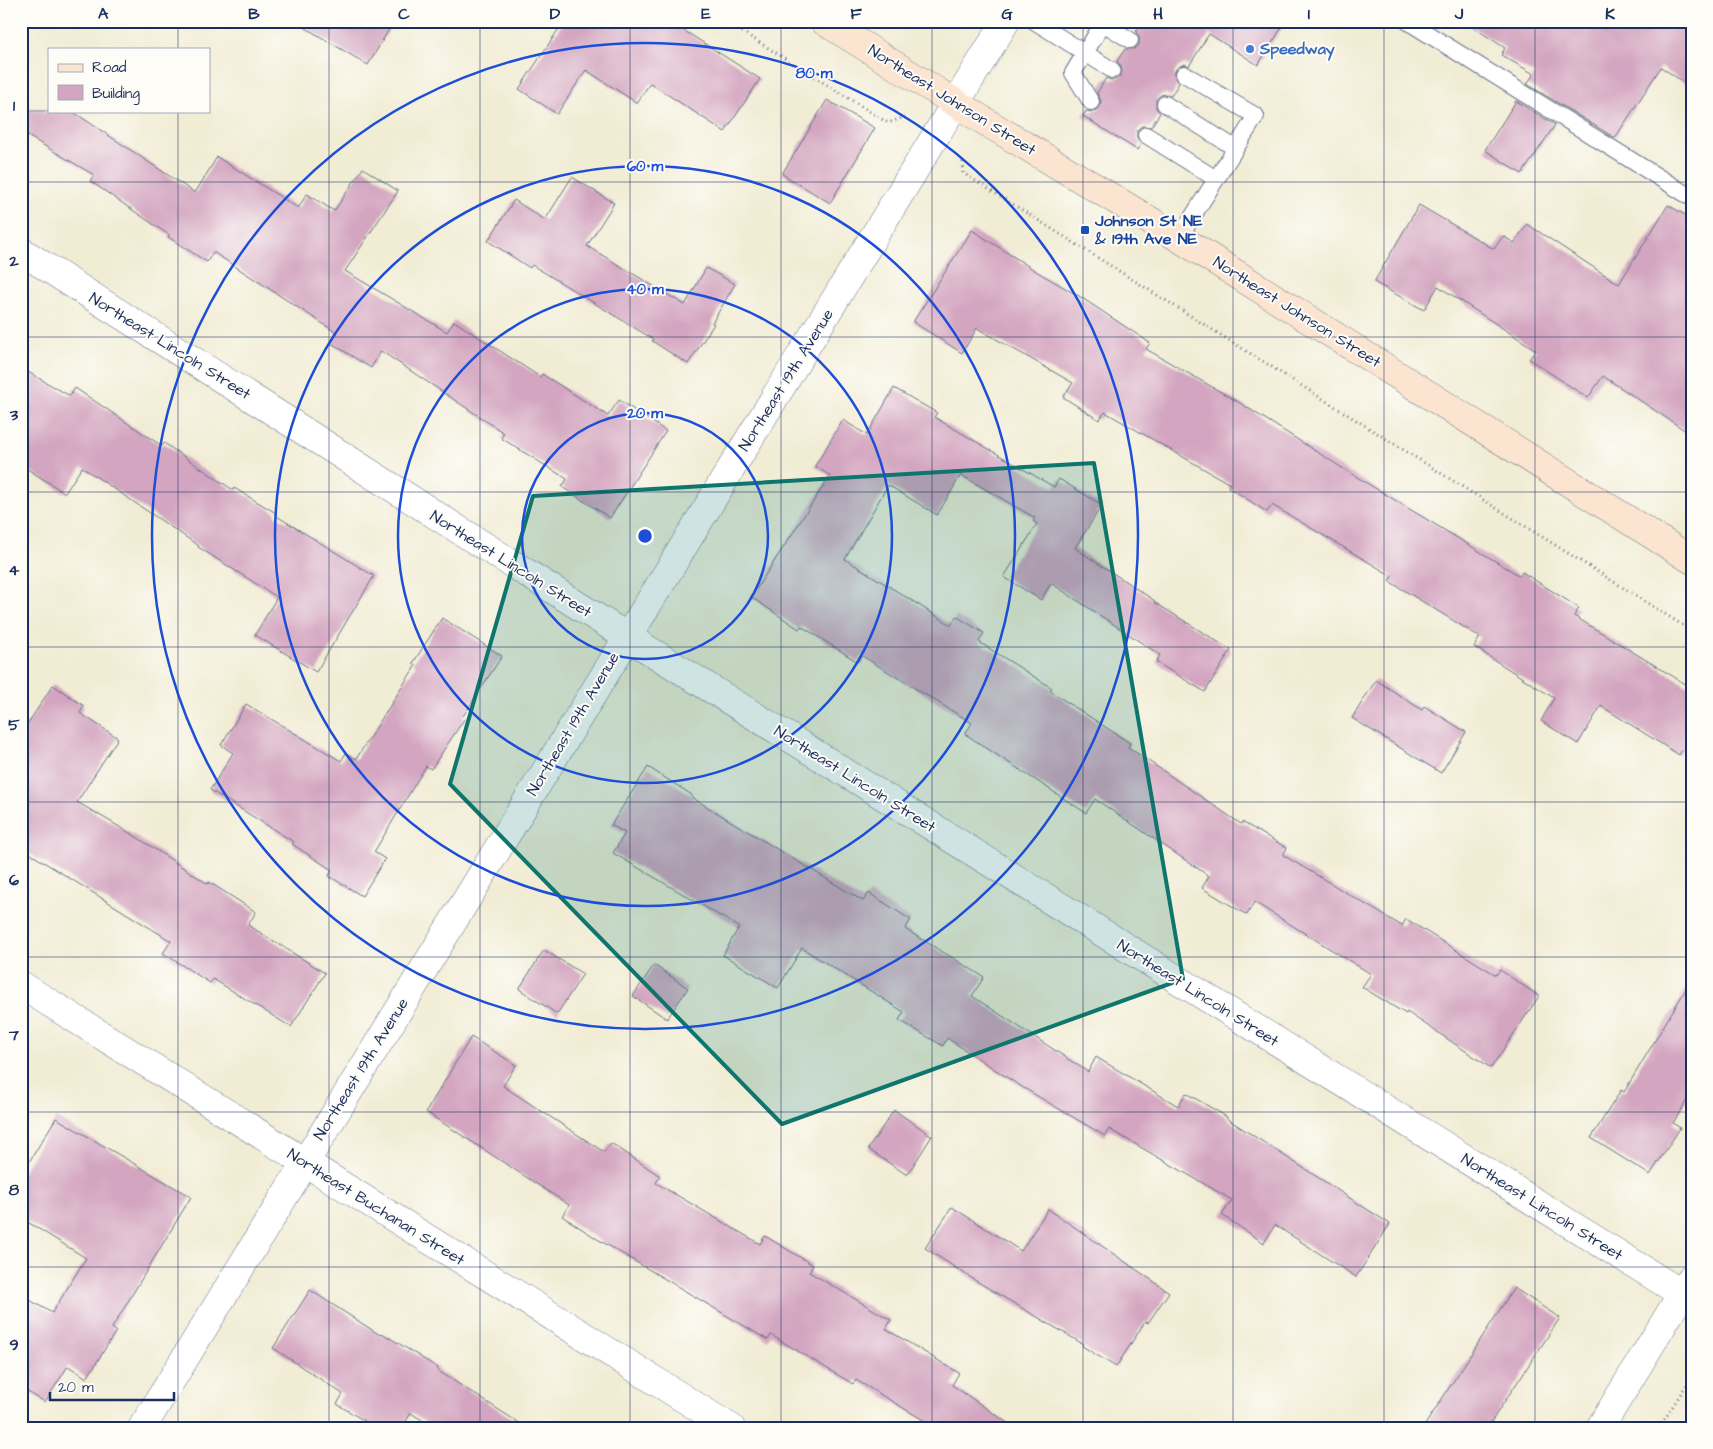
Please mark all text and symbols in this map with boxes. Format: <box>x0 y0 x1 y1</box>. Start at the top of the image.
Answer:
text: A <box>98 3 109 25</box>
text: B <box>248 3 260 25</box>
text: C <box>398 3 410 25</box>
text: D <box>550 3 561 25</box>
text: E <box>701 3 711 25</box>
text: F <box>850 3 862 25</box>
text: G <box>1001 3 1013 25</box>
text: H <box>1153 3 1163 25</box>
text: I <box>1308 3 1310 25</box>
text: J <box>1454 3 1464 25</box>
text: K <box>1605 3 1615 25</box>
place label: Speedway <box>1259 38 1335 61</box>
street label: Northeast Johnson Street <box>864 39 1041 161</box>
marker: Speedway <box>1244 43 1256 55</box>
legend <box>48 48 210 112</box>
text: Road <box>92 57 127 78</box>
text: 80 m <box>796 63 833 84</box>
text: Building <box>92 83 140 105</box>
text: 1 <box>13 95 16 117</box>
text: 60 m <box>627 156 664 177</box>
place label: Johnson St NE & 19th Ave NE <box>1094 210 1203 250</box>
marker: Johnson St NE & 19th Ave NE <box>1079 224 1091 236</box>
text: 2 <box>8 250 19 272</box>
street label: Northeast Johnson Street <box>1209 251 1386 373</box>
text: 40 m <box>626 279 664 300</box>
street label: Northeast Lincoln Street <box>85 287 256 405</box>
street label: Northeast 19th Avenue <box>733 304 839 455</box>
text: 20 m <box>626 403 663 424</box>
text: 3 <box>9 404 19 426</box>
street label: Northeast Lincoln Street <box>426 505 597 623</box>
centre of rings <box>636 527 654 545</box>
text: 4 <box>9 559 20 581</box>
street label: Northeast 19th Avenue <box>521 648 625 800</box>
text: 5 <box>8 714 20 736</box>
street label: Northeast Lincoln Street <box>770 720 941 838</box>
text: 6 <box>9 869 19 891</box>
street label: Northeast Lincoln Street <box>1113 934 1284 1052</box>
street label: Northeast 19th Avenue <box>308 993 414 1144</box>
text: 7 <box>8 1024 19 1046</box>
street label: Northeast Buchanan Street <box>283 1143 469 1271</box>
street label: Northeast Lincoln Street <box>1457 1148 1628 1266</box>
text: 8 <box>9 1179 20 1201</box>
text: 9 <box>9 1334 19 1356</box>
scale bar <box>50 1369 174 1401</box>
text: 20 m <box>58 1377 94 1398</box>

